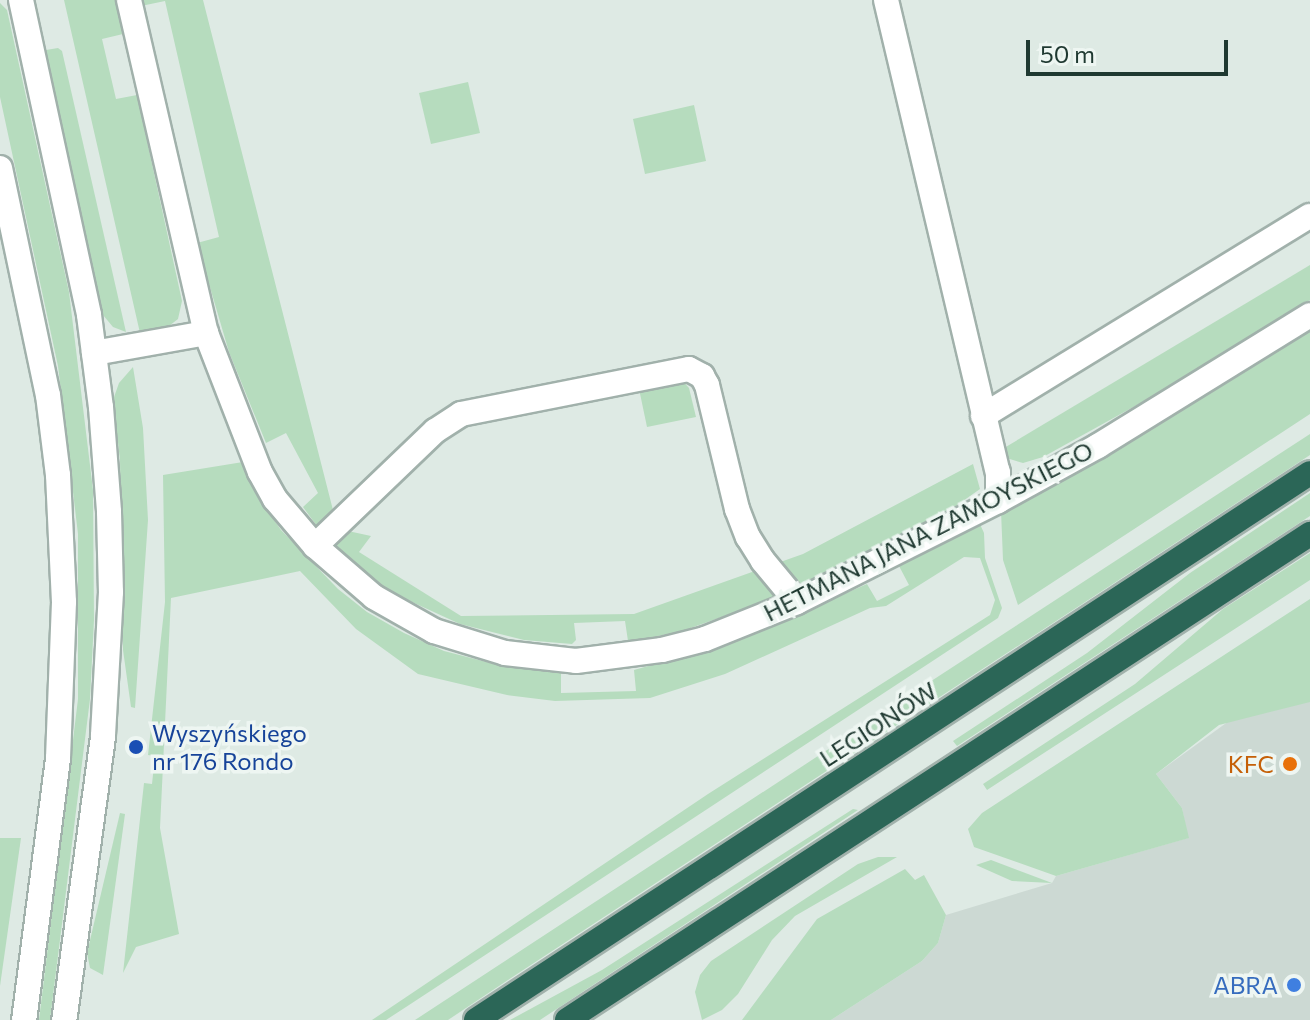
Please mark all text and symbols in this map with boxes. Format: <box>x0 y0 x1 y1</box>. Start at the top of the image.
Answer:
scale bar <box>1030 24 1232 74</box>
text: 50 m <box>1040 39 1095 68</box>
street label: HETMANA JANA ZAMOYSKIEGO <box>759 435 1097 627</box>
street label: LEGIONÓW <box>814 676 942 772</box>
place label: Wyszyńskiego nr 176 Rondo <box>152 719 307 775</box>
marker: Wyszyńskiego nr 176 Rondo <box>127 738 145 756</box>
place label: KFC <box>1228 750 1274 778</box>
marker: KFC <box>1281 755 1299 773</box>
place label: ABRA <box>1213 971 1278 999</box>
marker: ABRA <box>1285 976 1303 994</box>

